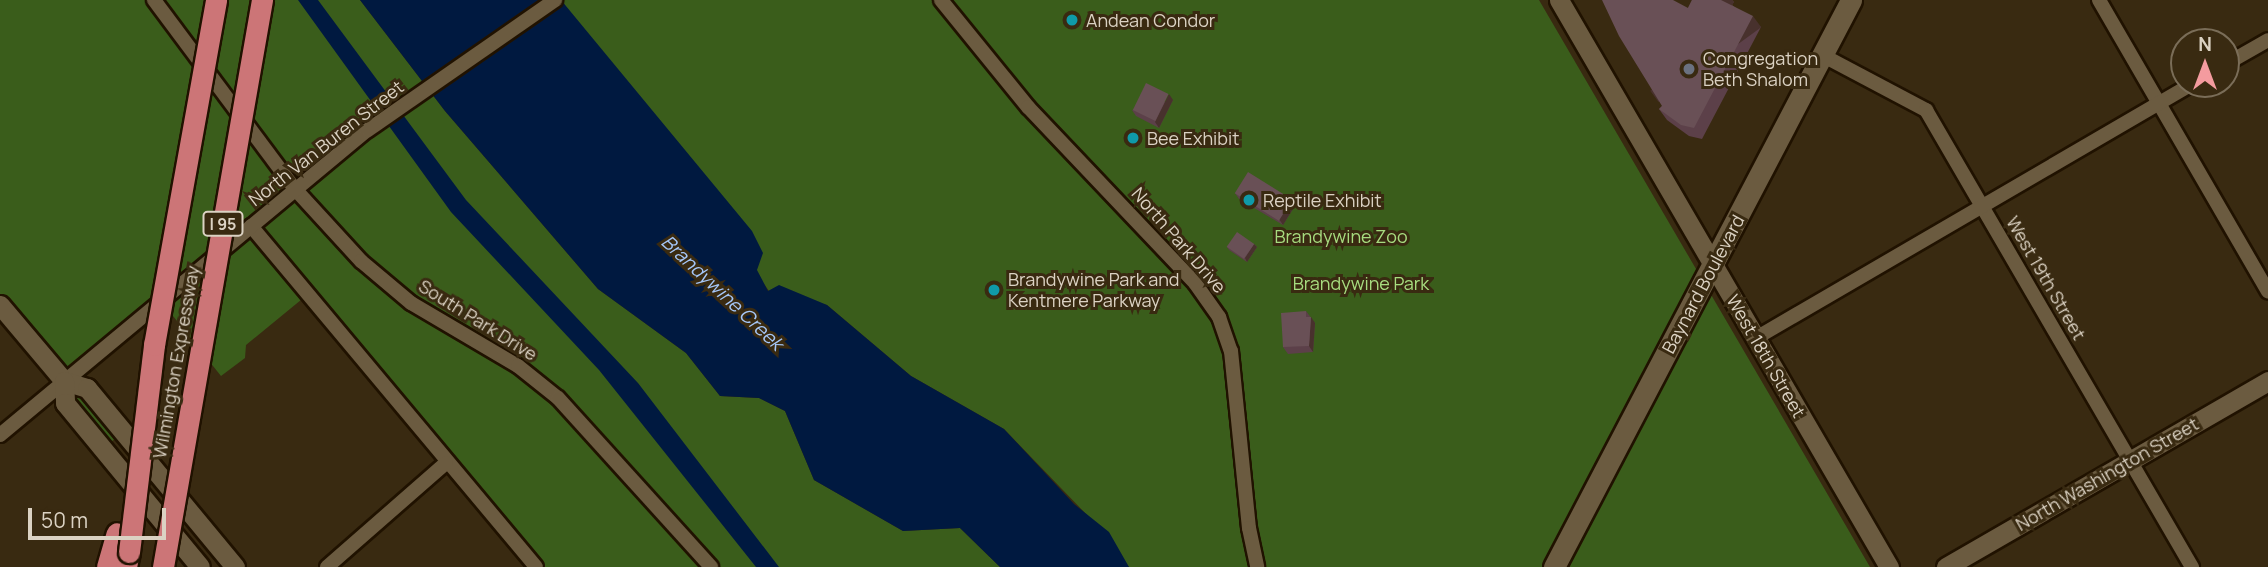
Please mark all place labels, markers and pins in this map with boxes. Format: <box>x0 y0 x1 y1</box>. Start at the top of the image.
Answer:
place label: Andean Condor <box>1086 9 1215 31</box>
marker: Andean Condor <box>1064 12 1080 28</box>
place label: Congregation Beth Shalom <box>1703 48 1818 90</box>
marker: Congregation Beth Shalom <box>1681 61 1697 77</box>
place label: Bee Exhibit <box>1147 127 1239 149</box>
marker: Bee Exhibit <box>1125 130 1141 146</box>
place label: Reptile Exhibit <box>1263 189 1382 211</box>
marker: Reptile Exhibit <box>1241 192 1257 208</box>
place label: Brandywine Park and Kentmere Parkway <box>1008 269 1179 312</box>
marker: Brandywine Park and Kentmere Parkway <box>986 282 1002 298</box>

